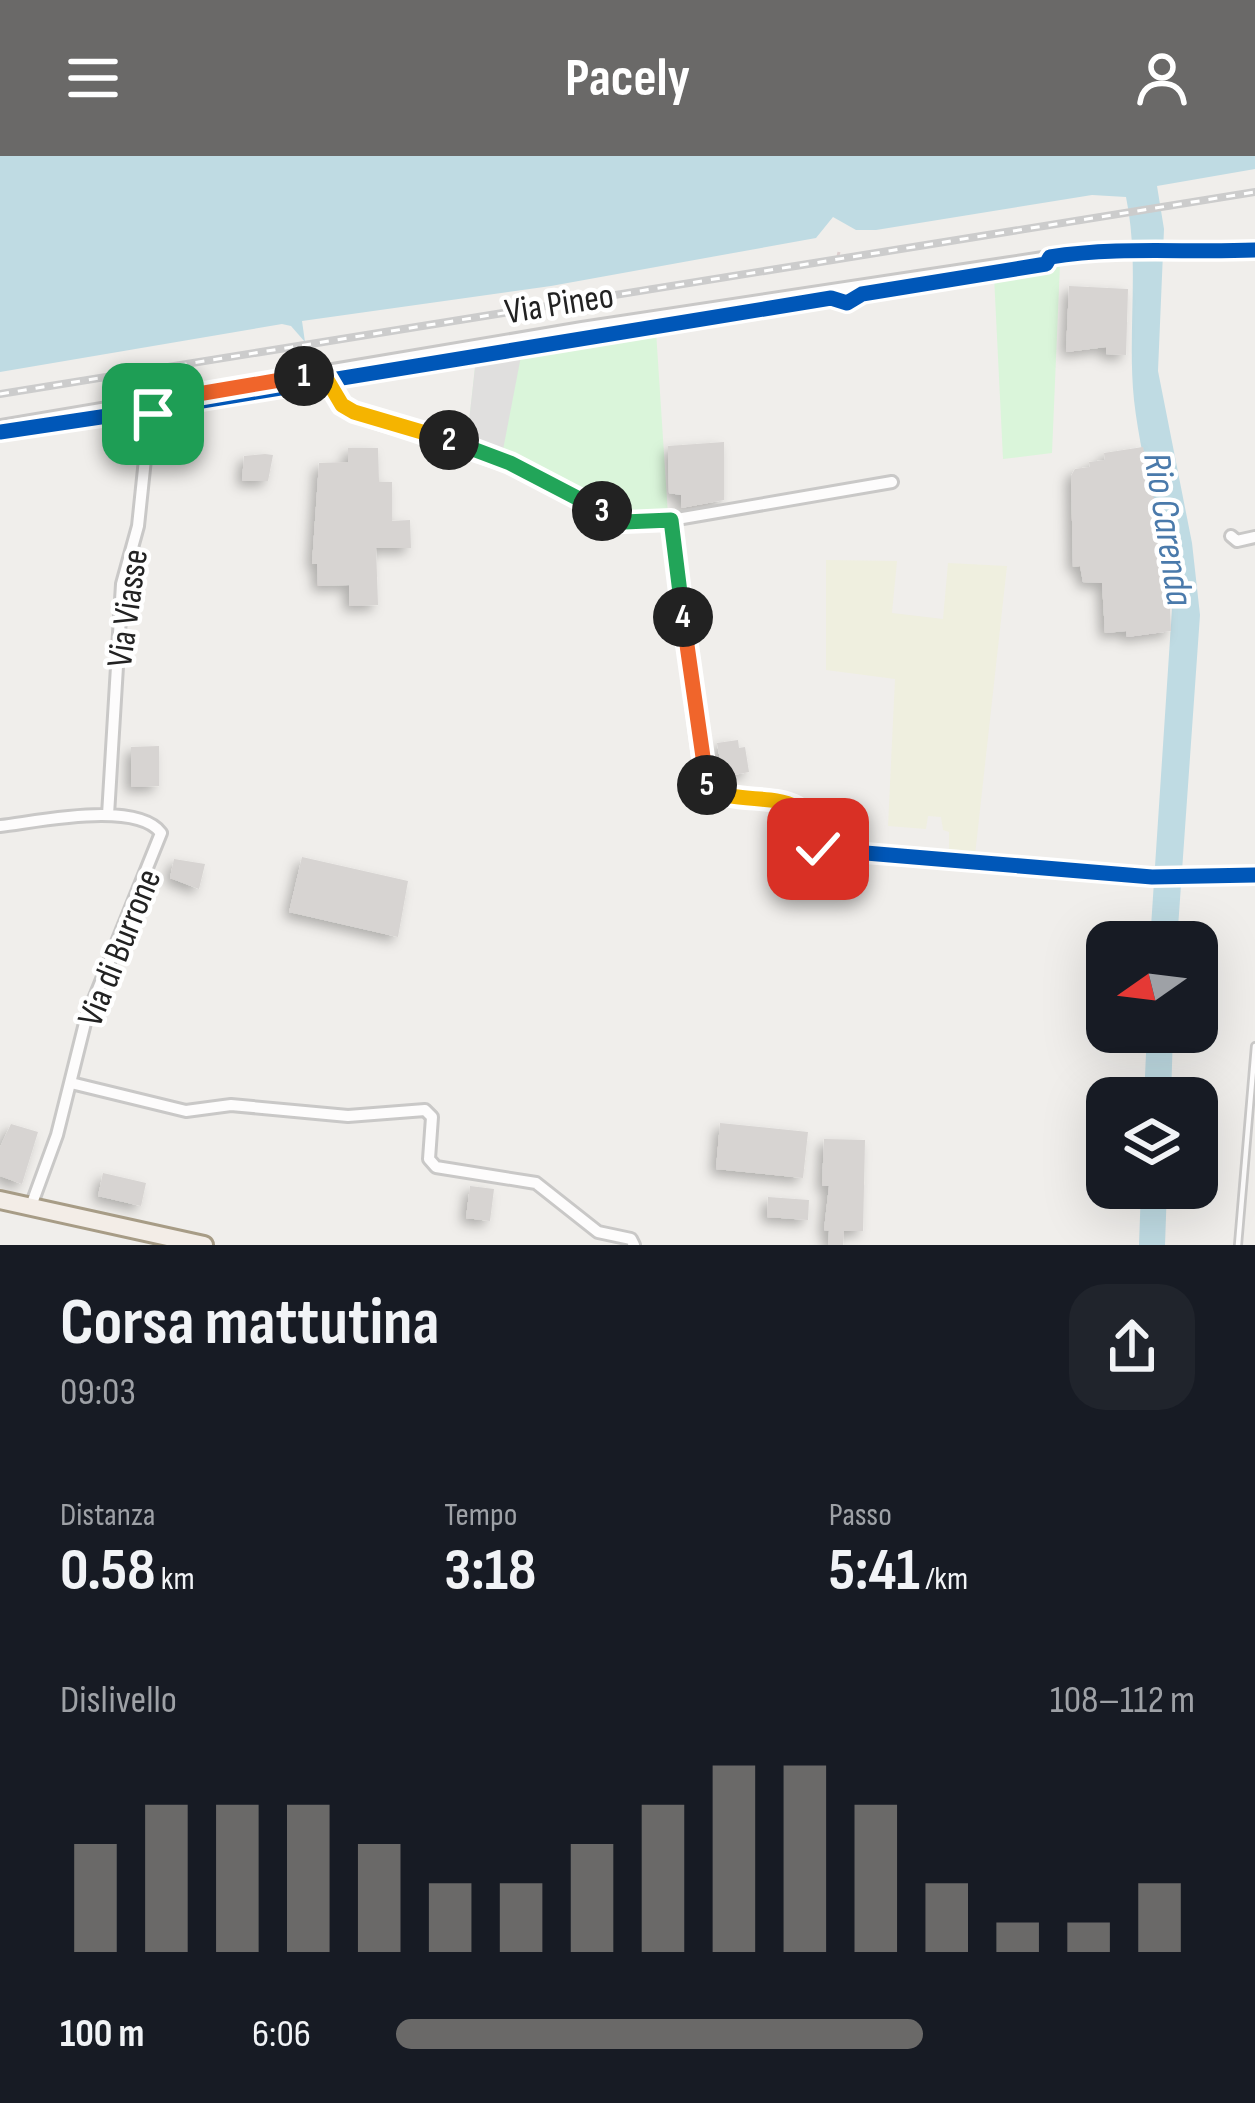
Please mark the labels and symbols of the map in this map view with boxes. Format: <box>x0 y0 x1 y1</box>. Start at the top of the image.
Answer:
street label: Via Pineo <box>502 275 617 334</box>
pin: 1 <box>274 346 334 406</box>
pin <box>102 363 204 465</box>
pin: 2 <box>419 410 479 470</box>
water label: Rio Carenda <box>1132 449 1203 610</box>
pin: 3 <box>572 481 632 541</box>
street label: Via Viasse <box>99 546 158 670</box>
pin: 4 <box>653 587 713 647</box>
pin: 5 <box>677 755 737 815</box>
pin <box>767 798 869 900</box>
street label: Via di Burrone <box>69 863 171 1033</box>
north arrow <box>1086 921 1218 1053</box>

